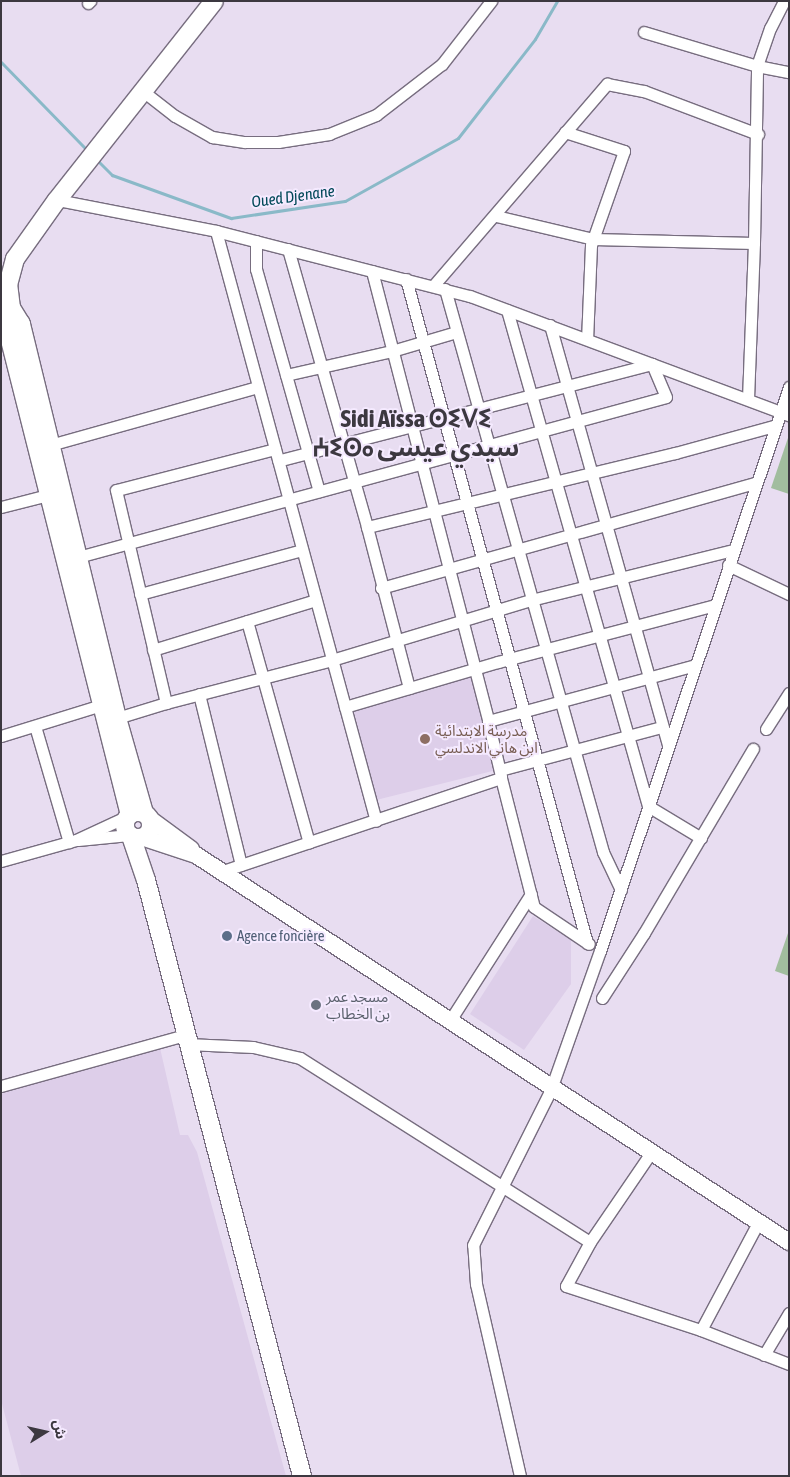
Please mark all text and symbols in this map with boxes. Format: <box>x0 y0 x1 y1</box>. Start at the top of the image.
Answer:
water label: Oued Djenane <box>250 181 336 211</box>
district label: Sidi Aïssa ⵙⵉⴸⵉ ⵄⵉⵙⴰ سيدي عيسى <box>313 404 519 463</box>
place label: مدرسة الابتدائية ابن هاني الاندلسي <box>435 721 538 756</box>
marker: مدرسة الابتدائية ابن هاني الاندلسي <box>419 733 431 745</box>
place label: Agence foncière <box>237 927 325 945</box>
marker: Agence foncière <box>221 930 233 942</box>
place label: مسجد عمر بن الخطاب <box>326 987 390 1022</box>
marker: مسجد عمر بن الخطاب <box>310 999 322 1011</box>
north arrow <box>20 1407 70 1457</box>
text: ش <box>50 1419 69 1440</box>

